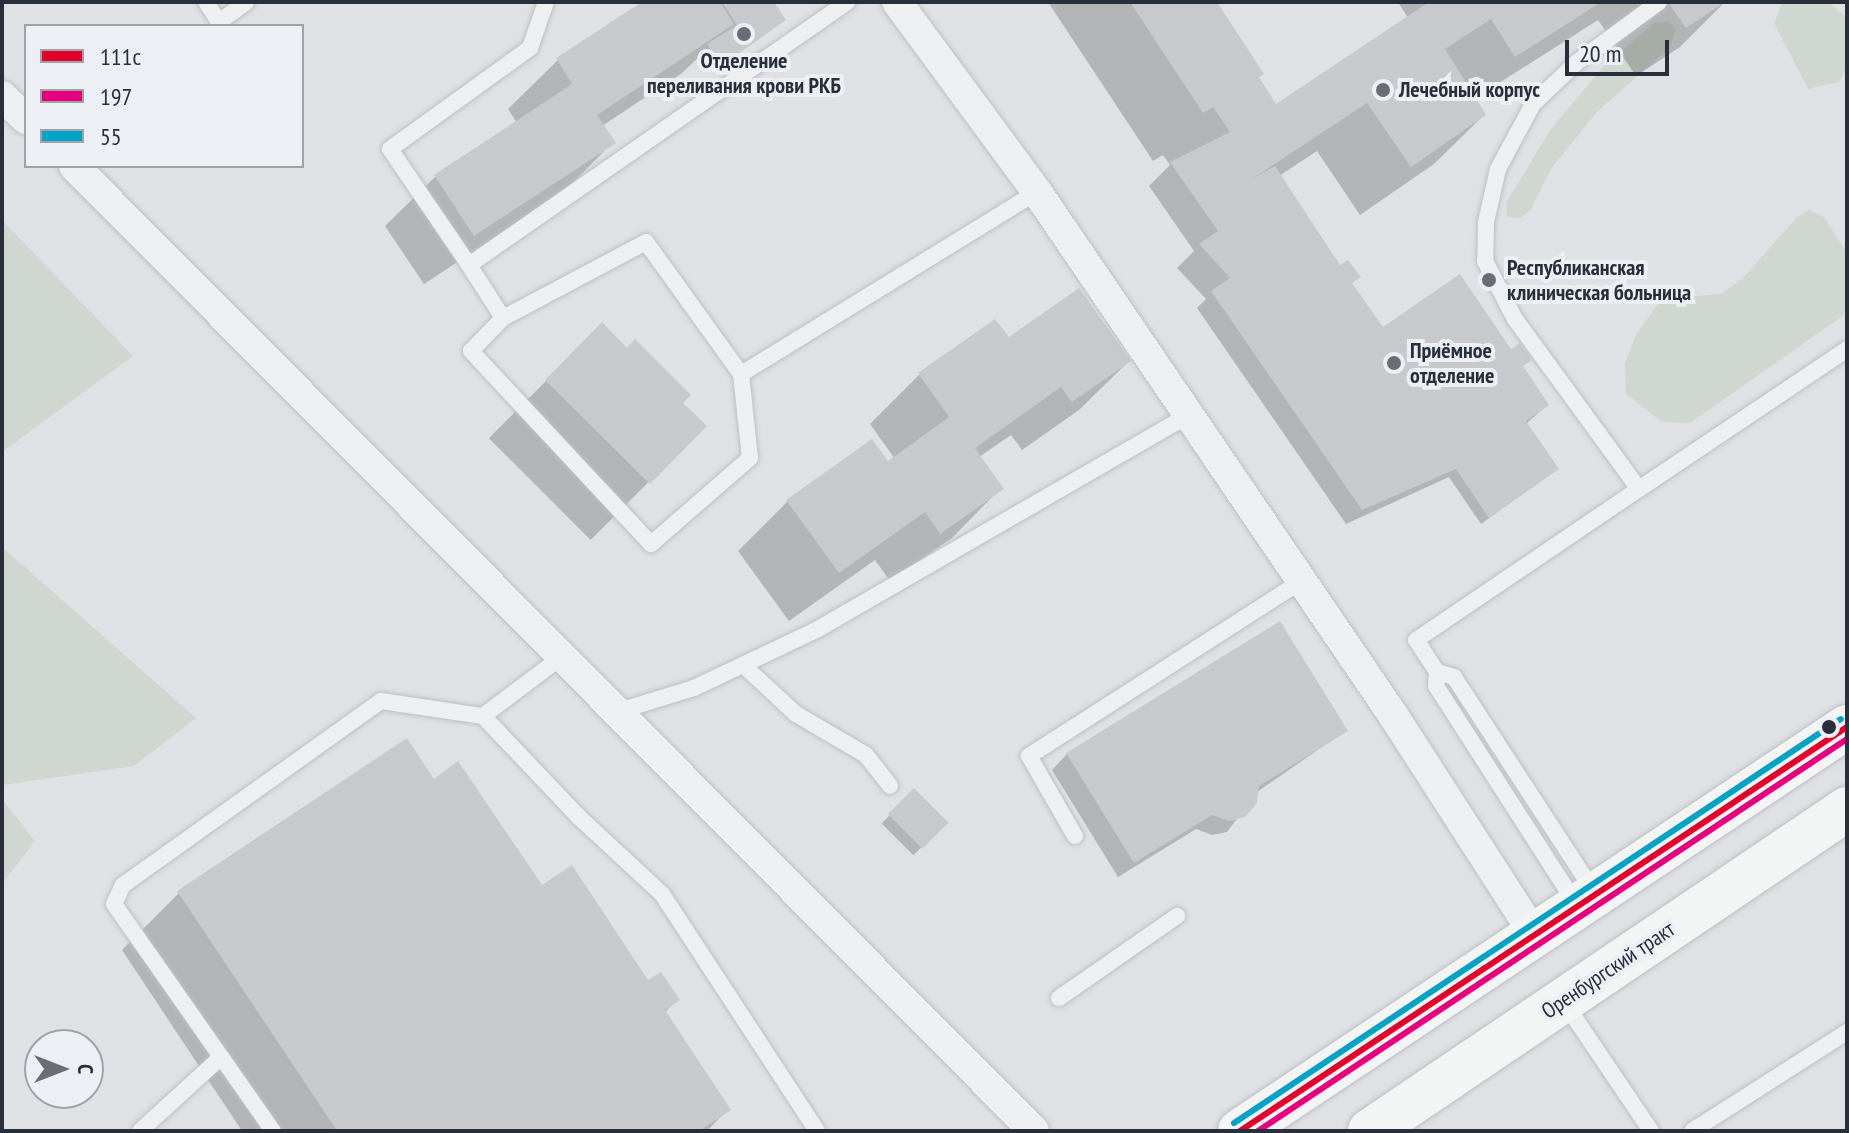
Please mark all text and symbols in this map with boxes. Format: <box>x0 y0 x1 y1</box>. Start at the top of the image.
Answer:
legend <box>24 24 304 168</box>
scale bar <box>1569 24 1673 74</box>
marker: Отделение переливания крови РКБ <box>735 25 753 43</box>
text: 20 m <box>1579 38 1621 69</box>
text: 111с <box>100 41 141 72</box>
place label: Отделение переливания крови РКБ <box>647 47 841 98</box>
place label: Лечебный корпус <box>1399 77 1540 103</box>
text: 197 <box>100 81 132 112</box>
marker: Лечебный корпус <box>1374 81 1392 99</box>
text: 55 <box>100 121 122 152</box>
place label: Республиканская клиническая больница <box>1507 254 1691 306</box>
marker: Республиканская клиническая больница <box>1478 269 1500 291</box>
place label: Приёмное отделение <box>1410 337 1494 388</box>
marker: Приёмное отделение <box>1385 354 1403 372</box>
unlabelled marker <box>1821 719 1837 735</box>
street label: Оренбургский тракт <box>1536 916 1680 1024</box>
north arrow <box>24 1029 104 1109</box>
text: С <box>72 1064 100 1074</box>

